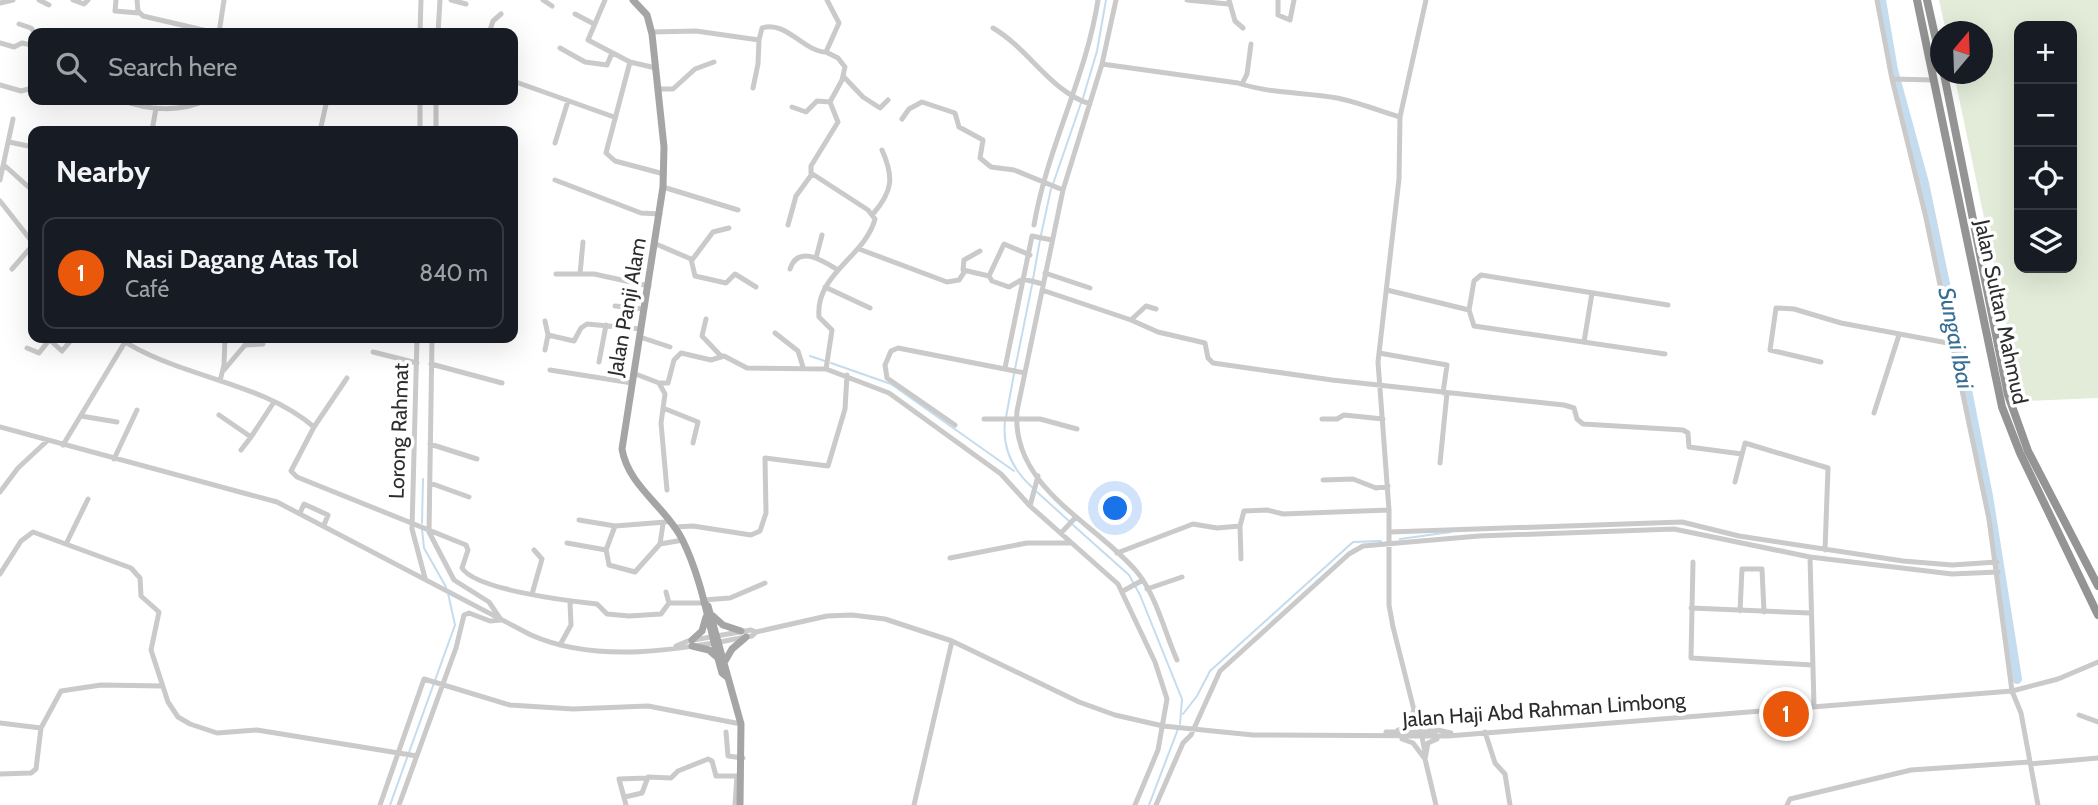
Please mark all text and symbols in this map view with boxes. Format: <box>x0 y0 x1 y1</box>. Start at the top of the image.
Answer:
north arrow <box>1930 21 1993 84</box>
map controls <box>2014 21 2077 273</box>
button: + <box>2014 21 2077 84</box>
search box <box>28 28 518 105</box>
icon: search <box>52 48 90 86</box>
text: Search here <box>108 51 237 83</box>
button: − <box>2014 84 2077 147</box>
button: locate <box>2014 147 2077 210</box>
text: Nearby <box>56 153 150 190</box>
button: layers <box>2014 210 2077 273</box>
street label: Jalan Sultan Mahmud <box>1970 216 2033 406</box>
street label: Jalan Panji Alam <box>602 236 652 379</box>
text: Nasi Dagang Atas Tol <box>125 243 358 275</box>
text: 1 <box>77 259 85 287</box>
text: 840 m <box>419 259 488 287</box>
text: Café <box>125 275 169 303</box>
water label: Sungai Ibai <box>1932 285 1980 392</box>
street label: Lorong Rahmat <box>384 363 413 499</box>
your location <box>1098 491 1132 525</box>
street label: Jalan Haji Abd Rahman Limbong <box>1401 687 1687 733</box>
pin: 1 <box>1763 688 1809 740</box>

